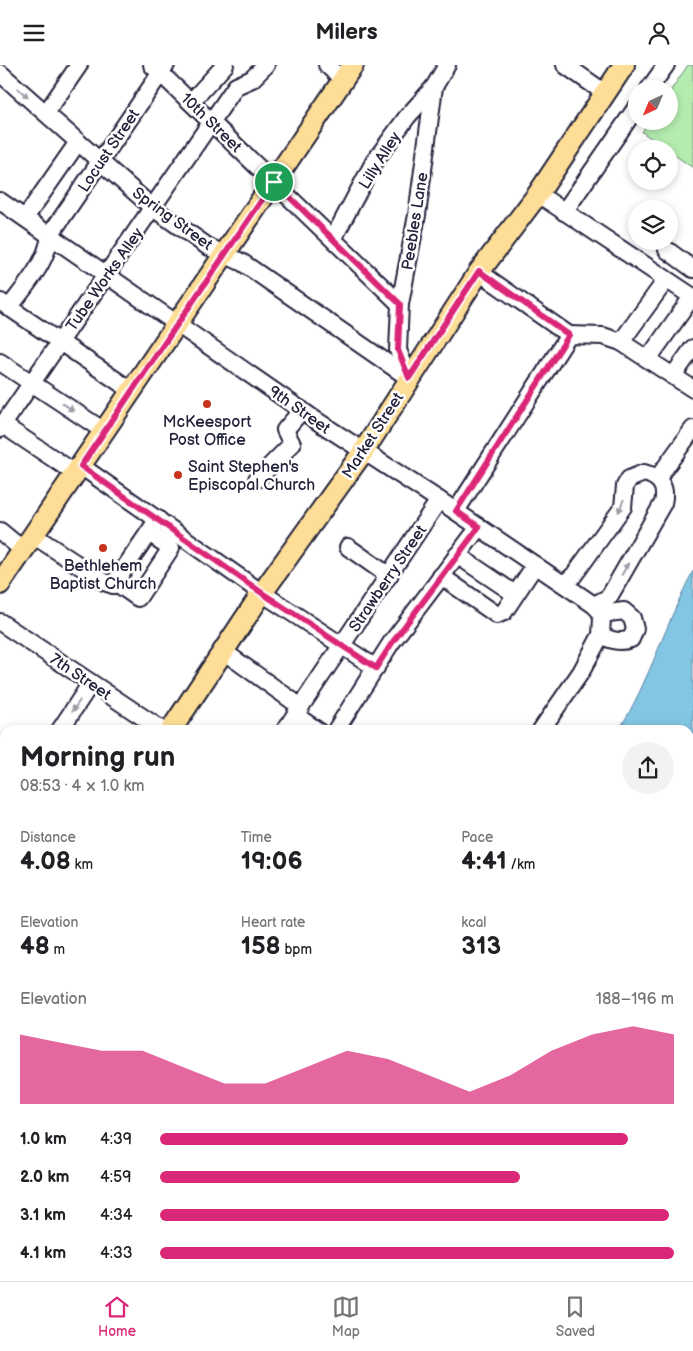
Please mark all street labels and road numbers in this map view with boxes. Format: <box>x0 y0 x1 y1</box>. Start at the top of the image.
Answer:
street label: 10th Street <box>177 89 245 157</box>
street label: Locust Street <box>75 106 144 196</box>
street label: Lilly Alley <box>355 128 406 193</box>
street label: Peebles Lane <box>398 170 433 272</box>
street label: Spring Street <box>128 184 216 255</box>
street label: Tube Works Alley <box>63 224 148 335</box>
street label: 9th Street <box>265 382 334 438</box>
street label: Market Street <box>338 389 408 482</box>
street label: Strawberry Street <box>345 522 431 636</box>
street label: 7th Street <box>46 650 114 705</box>

